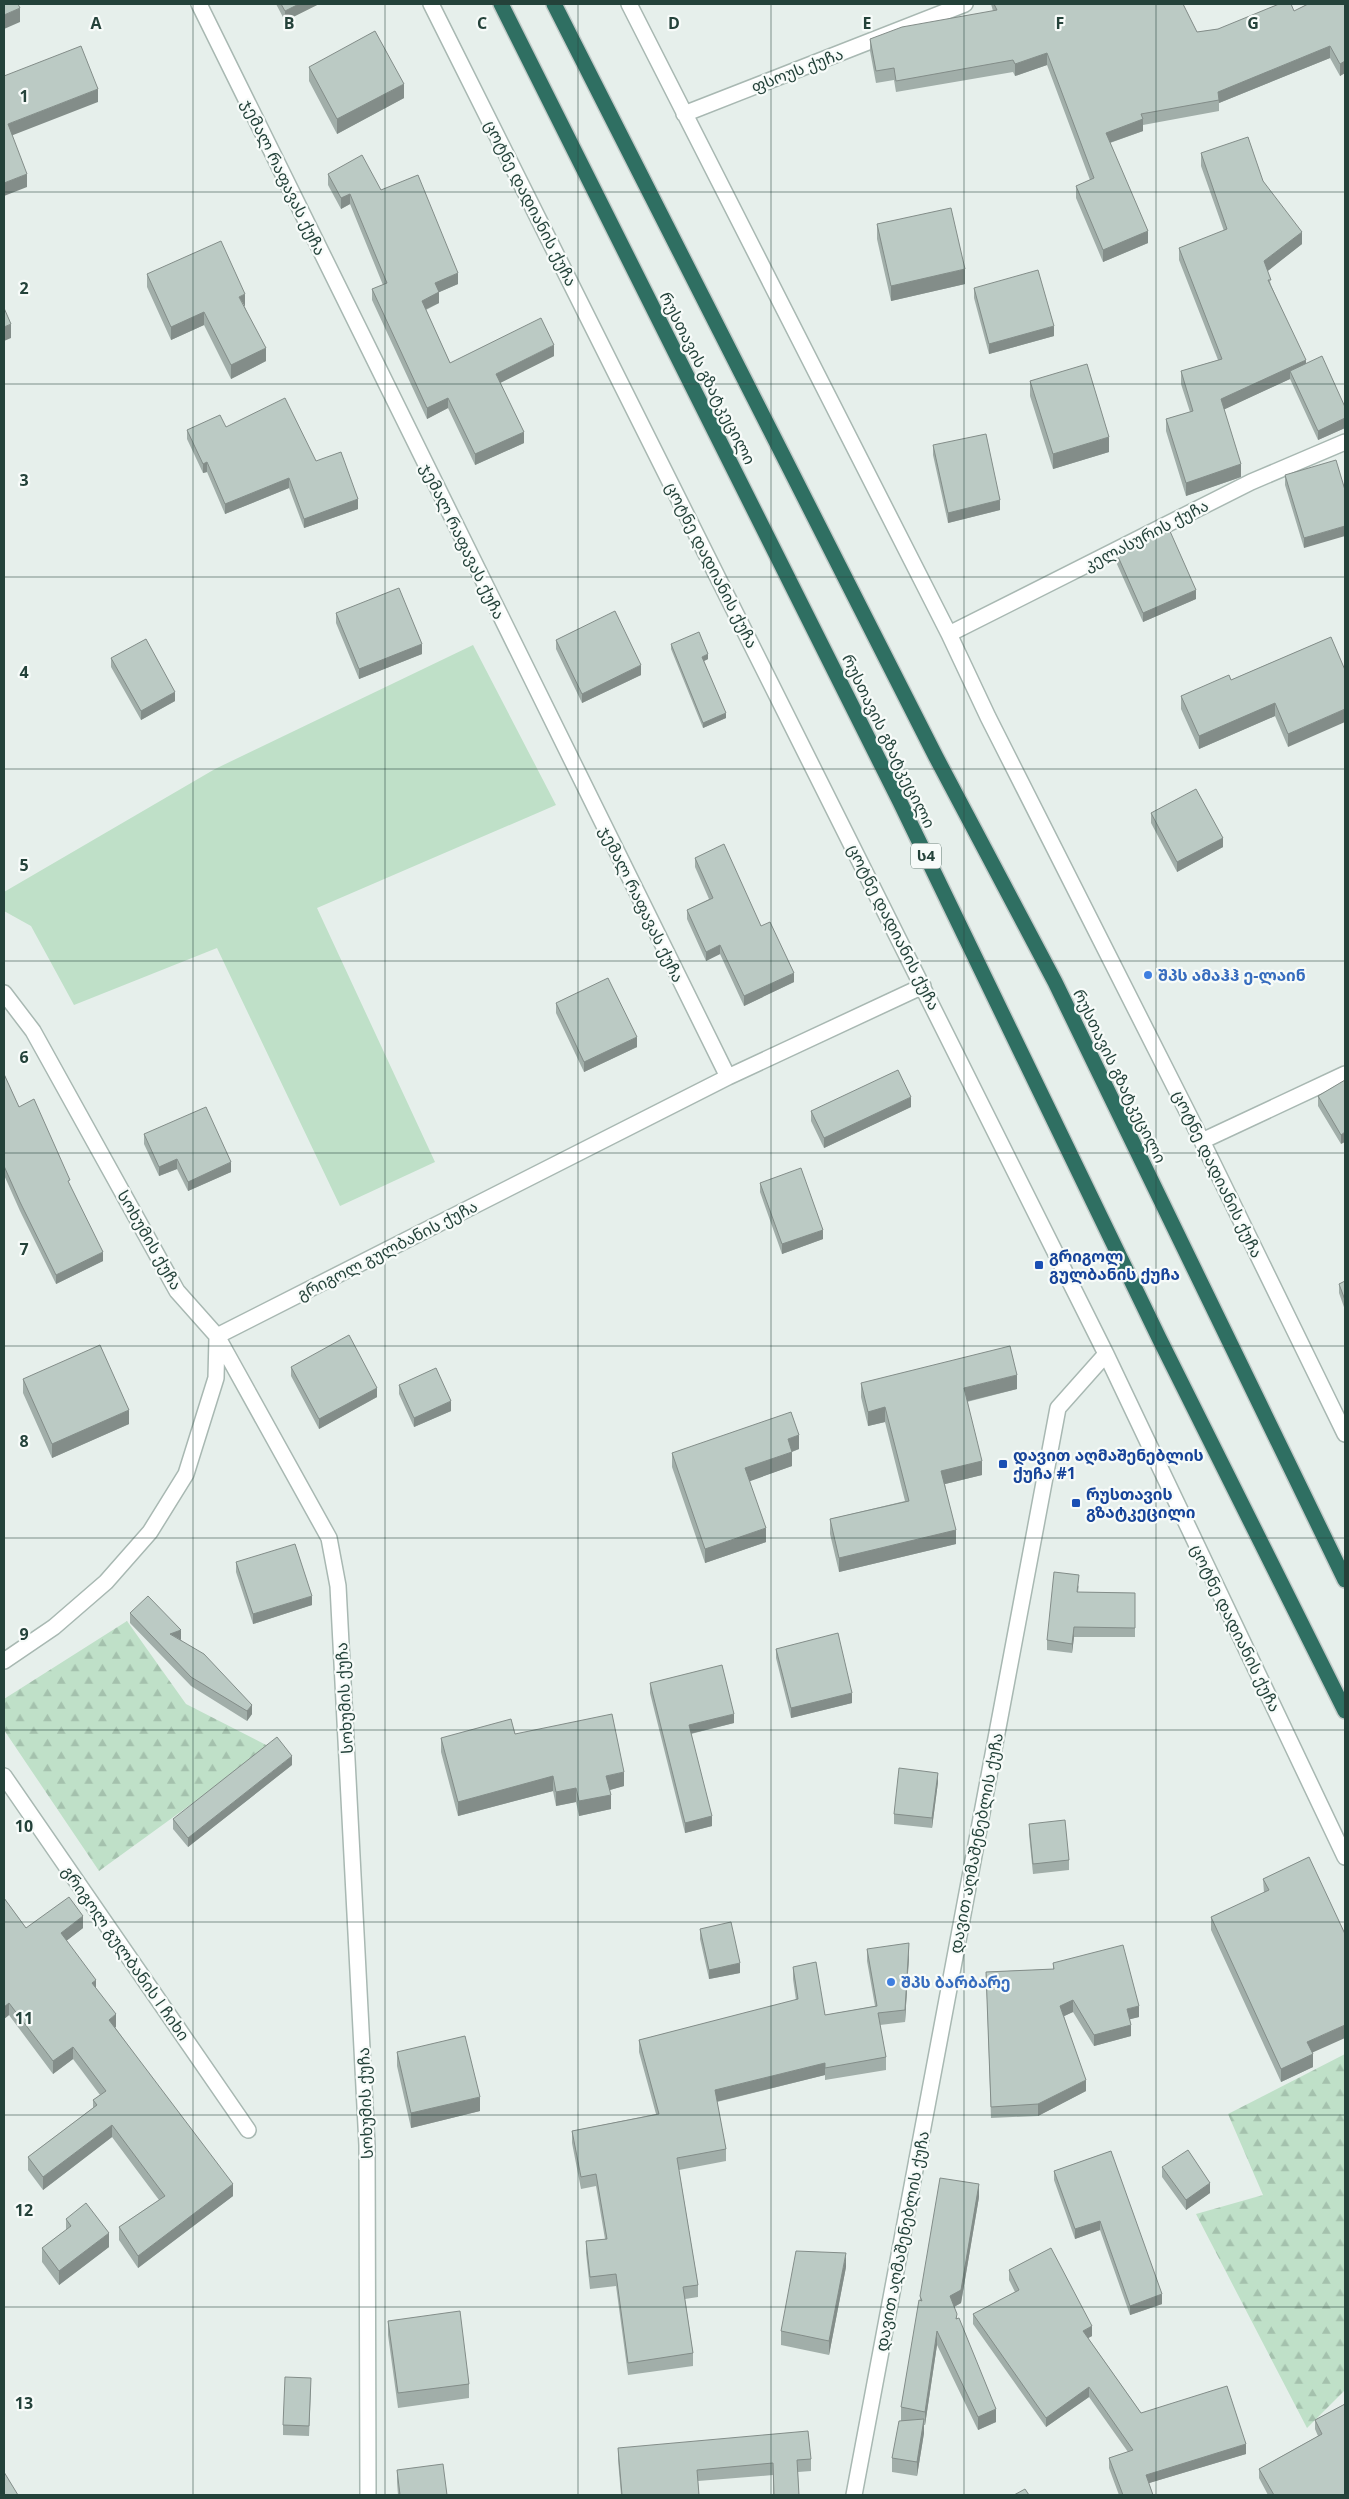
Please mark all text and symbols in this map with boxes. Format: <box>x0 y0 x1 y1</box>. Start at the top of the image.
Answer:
text: A <box>90 12 102 34</box>
text: B <box>284 12 294 34</box>
text: C <box>477 12 487 34</box>
text: D <box>668 12 680 34</box>
text: E <box>863 12 872 34</box>
text: F <box>1056 12 1064 34</box>
text: G <box>1247 12 1259 34</box>
street label: ფსოუს ქუჩა <box>748 42 846 98</box>
text: 1 <box>19 85 29 107</box>
street label: ჯემალ რაფავას ქუჩა <box>237 95 331 259</box>
street label: ცოტნე დადიანის ქუჩა <box>479 116 583 290</box>
text: 2 <box>19 277 29 299</box>
street label: რუსთავის გზატკეცილი <box>655 288 761 468</box>
street label: ჯემალ რაფავას ქუჩა <box>416 459 510 623</box>
text: 3 <box>19 469 29 491</box>
street label: ცოტნე დადიანის ქუჩა <box>660 478 764 652</box>
street label: კელასურის ქუჩა <box>1080 494 1212 576</box>
street label: რუსთავის გზატკეცილი <box>837 650 941 832</box>
text: 4 <box>19 661 29 683</box>
street label: ჯემალ რაფავას ქუჩა <box>595 822 689 986</box>
street label: ცოტნე დადიანის ქუჩა <box>842 840 946 1014</box>
road number: ს4 <box>911 844 941 868</box>
text: 5 <box>19 854 29 876</box>
place label: შპს ამაჰჰ ე-ლაინ <box>1158 964 1306 986</box>
marker: შპს ამაჰჰ ე-ლაინ <box>1142 969 1154 981</box>
street label: რუსთავის გზატკეცილი <box>1068 985 1172 1167</box>
text: 6 <box>19 1046 29 1068</box>
street label: ცოტნე დადიანის ქუჩა <box>1168 1087 1268 1261</box>
street label: სოხუმის ქუჩა <box>113 1186 187 1294</box>
street label: გრიგოლ გულბანის ქუჩა <box>293 1195 481 1305</box>
text: 7 <box>19 1238 29 1260</box>
place label: გრიგოლ გულბანის ქუჩა <box>1049 1245 1180 1285</box>
marker: გრიგოლ გულბანის ქუჩა <box>1033 1259 1045 1271</box>
text: 8 <box>19 1430 29 1452</box>
place label: დავით აღმაშენებლის ქუჩა #1 <box>1013 1444 1204 1484</box>
marker: დავით აღმაშენებლის ქუჩა #1 <box>997 1458 1009 1470</box>
place label: რუსთავის გზატკეცილი <box>1086 1483 1195 1523</box>
marker: რუსთავის გზატკეცილი <box>1070 1497 1082 1509</box>
street label: ცოტნე დადიანის ქუჩა <box>1186 1541 1286 1715</box>
text: 9 <box>19 1623 29 1645</box>
street label: სოხუმის ქუჩა <box>330 1642 358 1754</box>
street label: დავით აღმაშენებლის ქუჩა <box>944 1731 1008 1955</box>
text: 10 <box>15 1815 33 1837</box>
street label: გრიგოლ გულბანის I ჩიხი <box>57 1861 195 2045</box>
place label: შპს ბარბარე <box>901 1971 1010 1993</box>
marker: შპს ბარბარე <box>885 1976 897 1988</box>
text: 11 <box>15 2007 33 2029</box>
street label: სოხუმის ქუჩა <box>352 2047 378 2159</box>
street label: დავით აღმაშენებლის ქუჩა <box>870 2129 934 2353</box>
text: 12 <box>15 2199 33 2221</box>
text: 13 <box>15 2392 33 2414</box>

